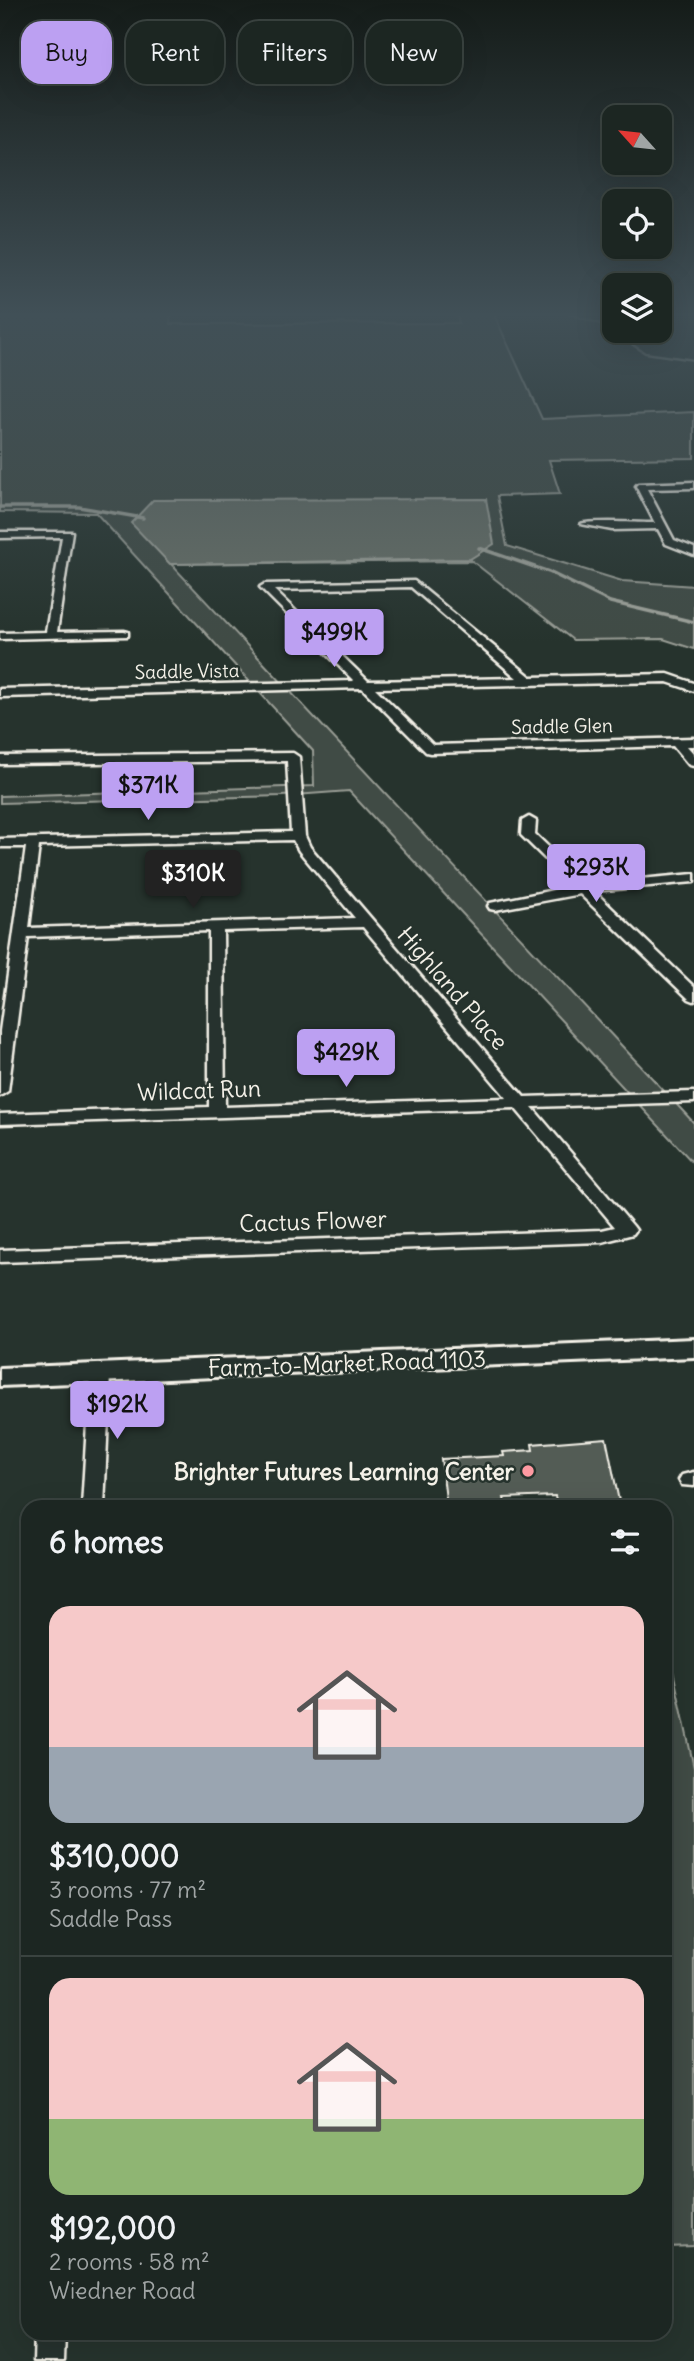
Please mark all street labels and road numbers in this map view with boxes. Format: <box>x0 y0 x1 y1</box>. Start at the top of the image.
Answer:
street label: Saddle Vista <box>134 658 240 684</box>
street label: Saddle Glen <box>511 713 613 739</box>
street label: Highland Place <box>392 920 514 1056</box>
street label: Wildcat Run <box>137 1073 261 1107</box>
street label: Cactus Flower <box>239 1204 388 1238</box>
street label: Farm-to-Market Road 1103 <box>207 1344 487 1382</box>

